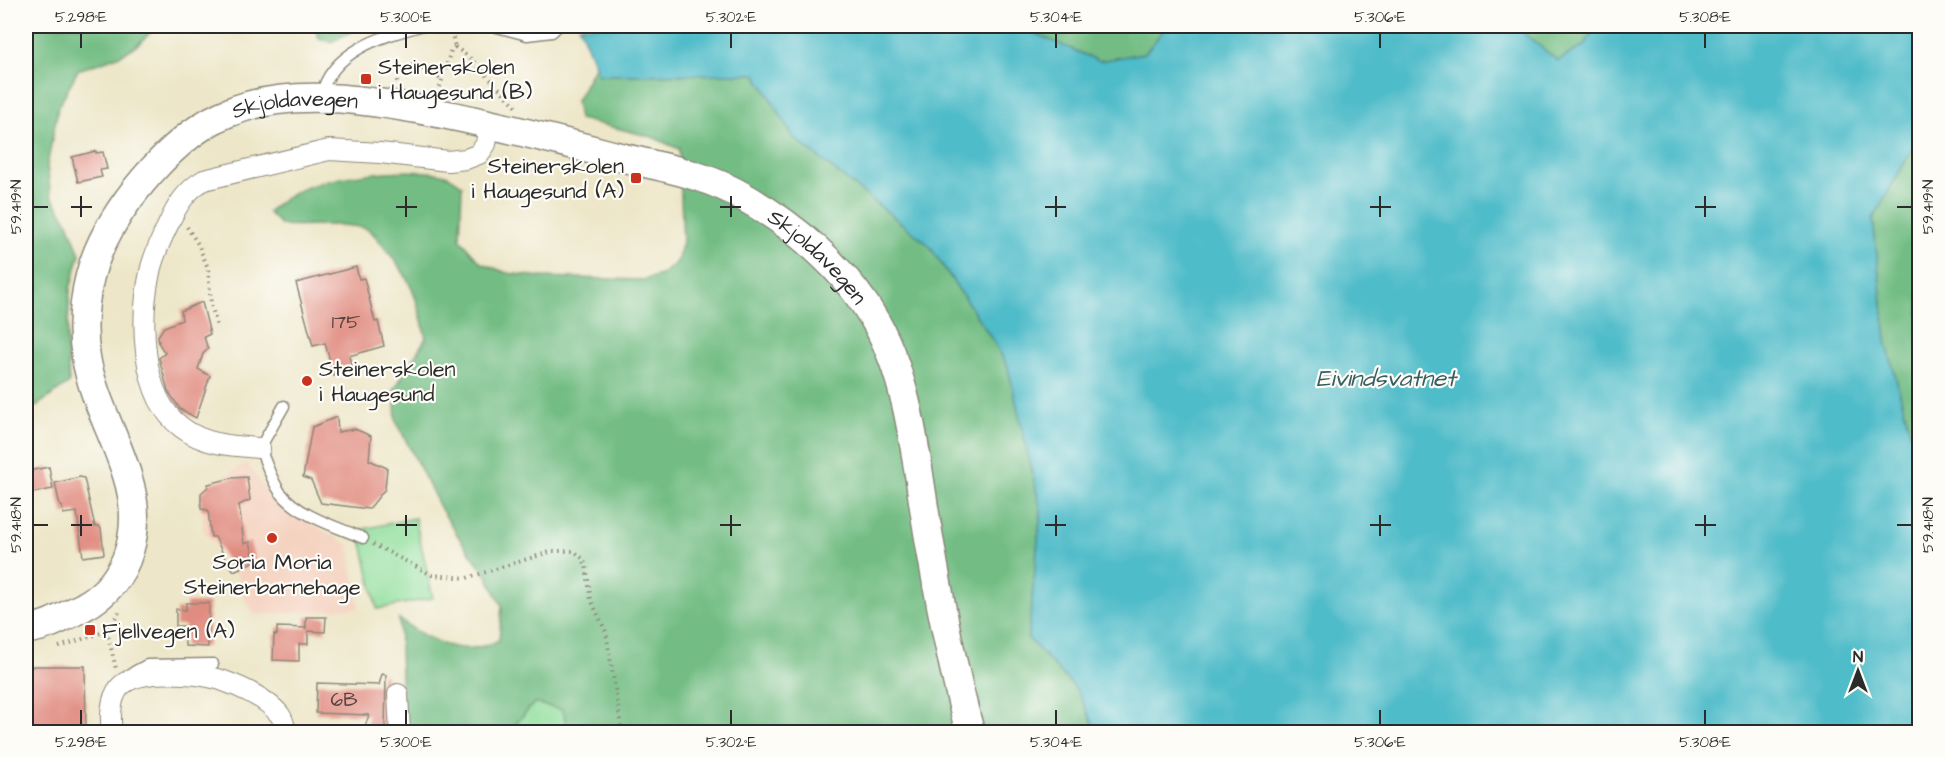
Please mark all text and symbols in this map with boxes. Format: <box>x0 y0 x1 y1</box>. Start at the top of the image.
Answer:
text: 5.298°E <box>55 7 107 28</box>
text: 5.300°E <box>380 7 432 28</box>
text: 5.302°E <box>706 7 756 28</box>
text: 5.304°E <box>1030 7 1082 28</box>
text: 5.306°E <box>1354 7 1406 28</box>
text: 5.308°E <box>1679 7 1731 28</box>
place label: Steinerskolen i Haugesund (B) <box>378 52 533 109</box>
marker: Steinerskolen i Haugesund (B) <box>359 72 373 86</box>
street label: Skjoldavegen <box>228 84 360 127</box>
place label: Steinerskolen i Haugesund (A) <box>471 151 624 208</box>
marker: Steinerskolen i Haugesund (A) <box>629 171 643 185</box>
text: 59.419°N <box>6 180 27 234</box>
text: 59.419°N <box>1918 180 1939 234</box>
street label: Skjoldavegen <box>761 202 874 311</box>
house number: 175 <box>331 308 361 336</box>
place label: Steinerskolen i Haugesund <box>319 354 456 411</box>
water label: Eivindsvatnet <box>1316 362 1458 396</box>
marker: Steinerskolen i Haugesund <box>300 374 314 388</box>
text: 59.418°N <box>6 497 27 553</box>
text: 59.418°N <box>1918 497 1939 553</box>
marker: Soria Moria Steinerbarnehage <box>265 531 279 545</box>
place label: Soria Moria Steinerbarnehage <box>183 547 361 604</box>
place label: Fjellvegen (A) <box>102 616 235 648</box>
marker: Fjellvegen (A) <box>83 623 97 637</box>
north arrow <box>1828 641 1888 701</box>
text: N <box>1853 646 1863 668</box>
house number: 6B <box>331 686 357 714</box>
text: 5.298°E <box>55 732 107 753</box>
text: 5.300°E <box>380 732 432 753</box>
text: 5.302°E <box>706 732 756 753</box>
text: 5.304°E <box>1030 732 1082 753</box>
text: 5.306°E <box>1354 732 1406 753</box>
text: 5.308°E <box>1679 732 1731 753</box>

